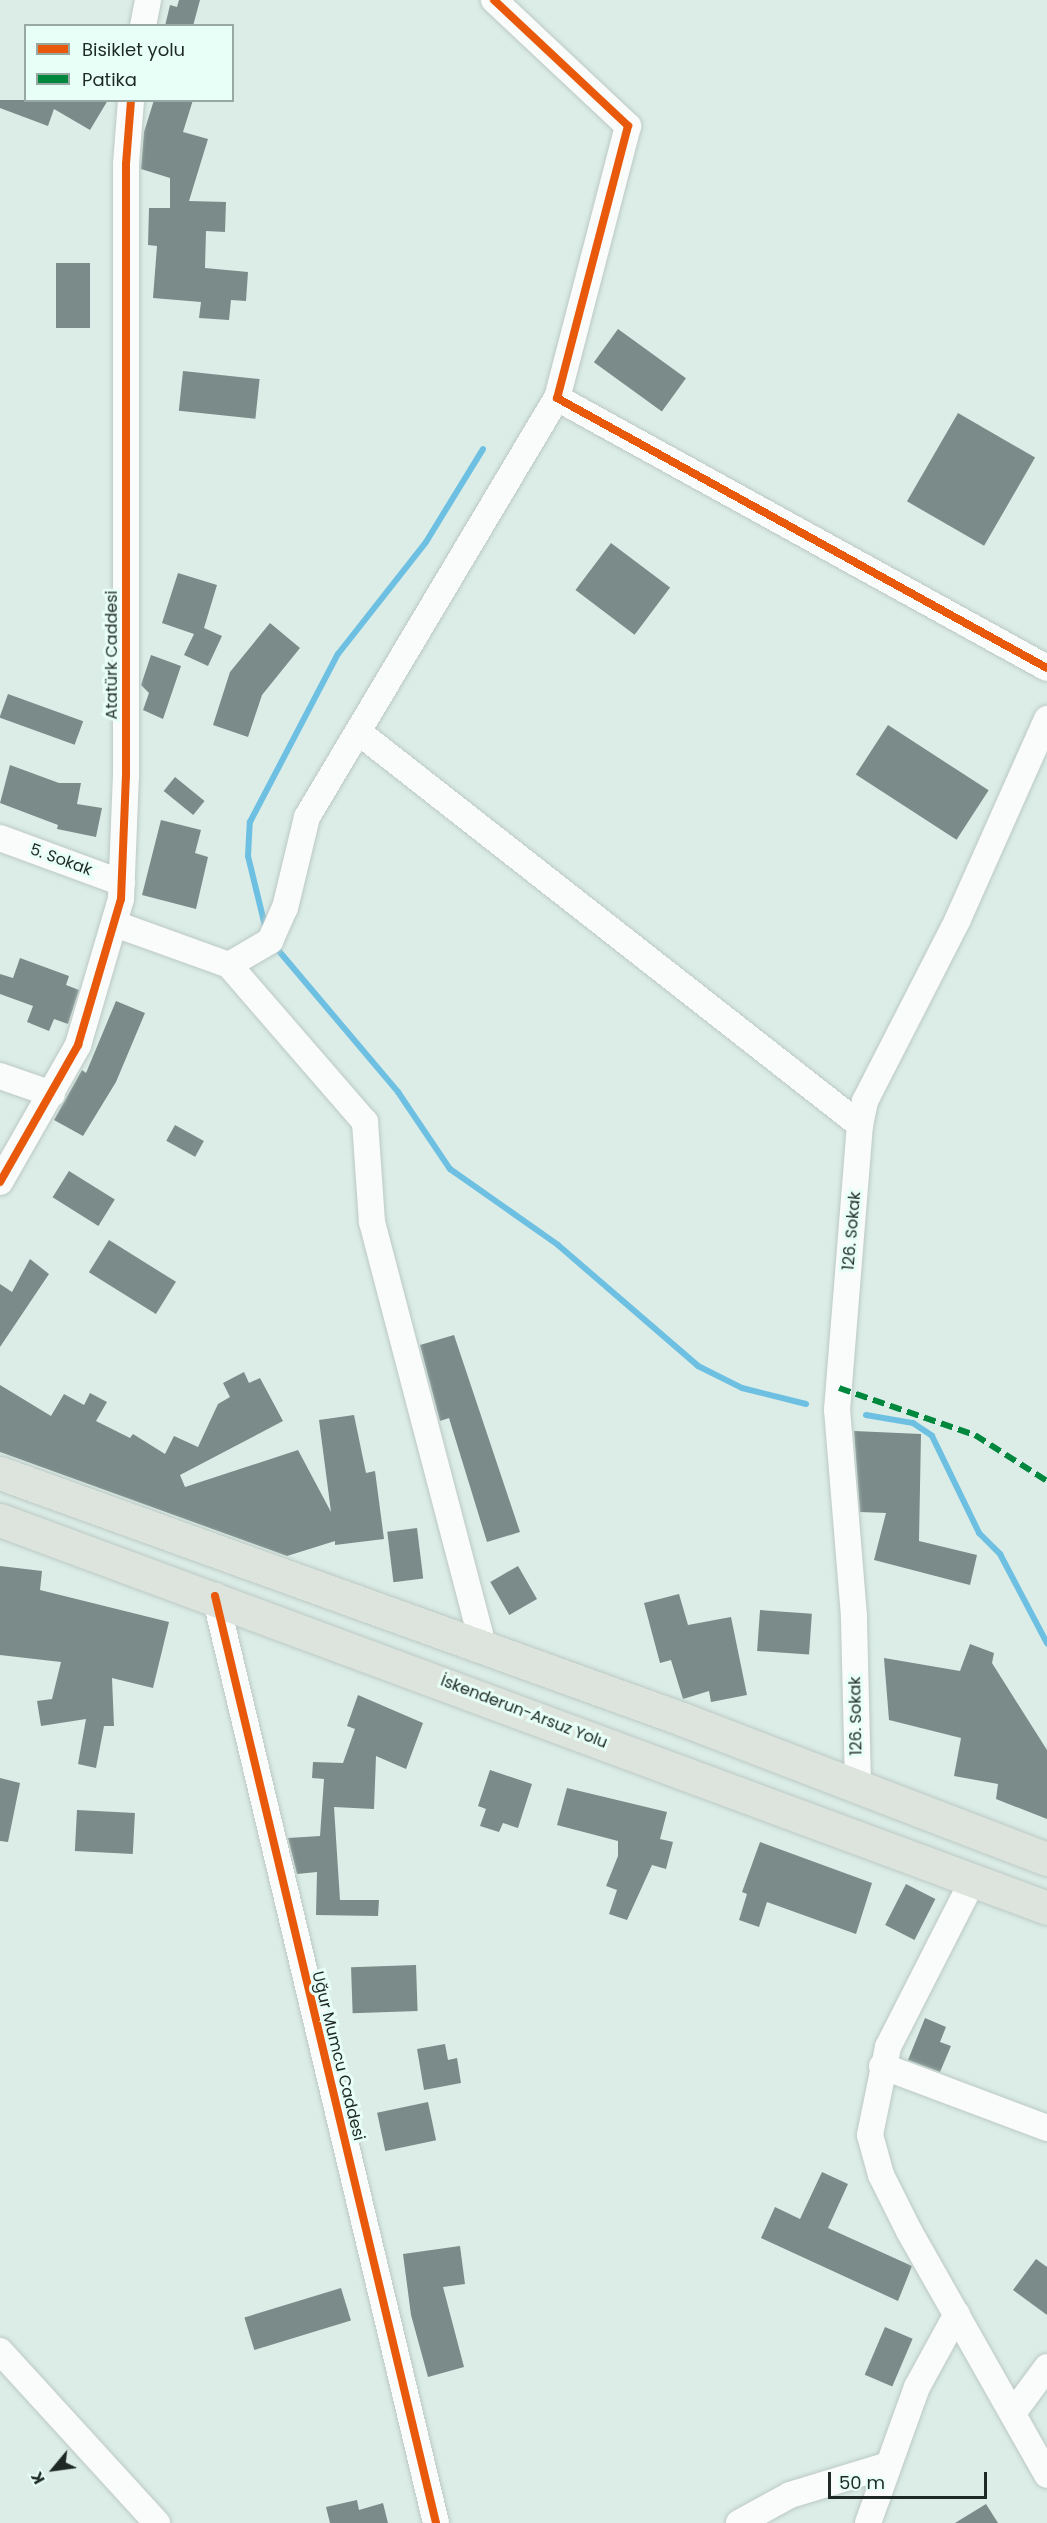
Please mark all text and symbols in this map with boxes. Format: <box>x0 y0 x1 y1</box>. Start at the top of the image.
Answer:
legend <box>24 24 234 102</box>
text: Bisiklet yolu <box>82 37 185 62</box>
text: Patika <box>82 67 137 92</box>
street label: Atatürk Caddesi <box>102 591 122 719</box>
street label: 5. Sokak <box>27 840 95 880</box>
street label: 126. Sokak <box>839 1191 865 1271</box>
street label: İskenderun-Arsuz Yolu <box>438 1671 610 1753</box>
street label: 126. Sokak <box>846 1676 866 1756</box>
street label: Uğur Mumcu Caddesi <box>308 1969 368 2143</box>
north arrow <box>24 2439 84 2499</box>
scale bar <box>831 2460 990 2498</box>
text: K <box>25 2468 51 2488</box>
text: 50 m <box>839 2470 885 2495</box>

